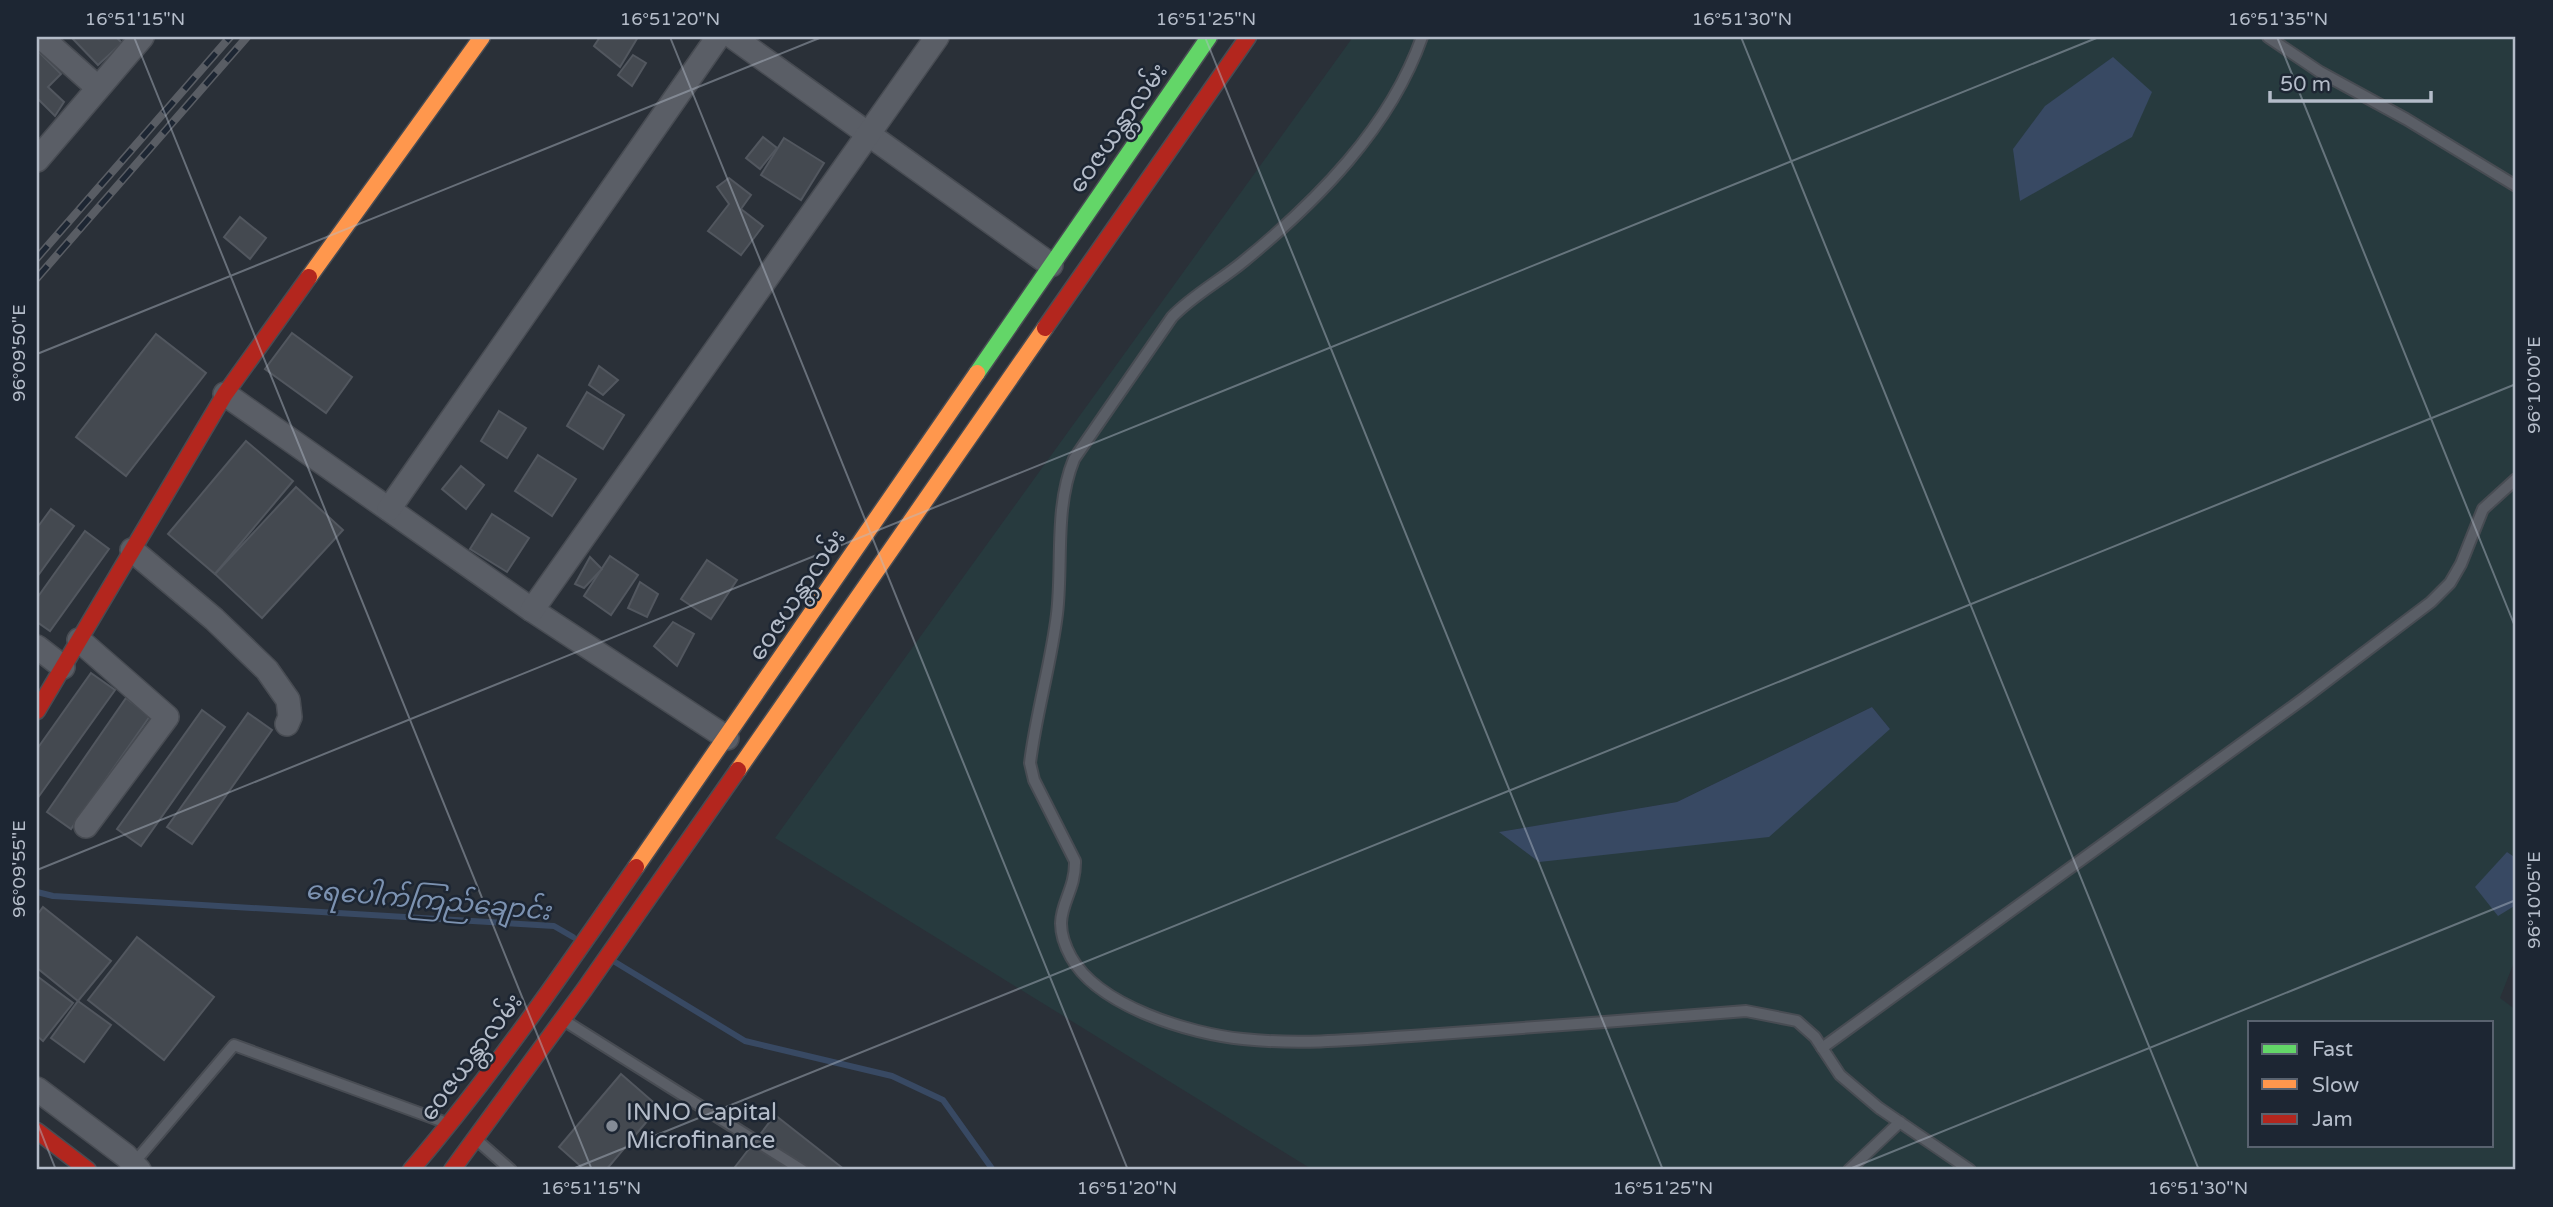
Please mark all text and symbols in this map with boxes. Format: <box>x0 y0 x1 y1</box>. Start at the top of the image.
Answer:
text: 16°51'15"N <box>85 8 185 30</box>
text: 16°51'20"N <box>620 8 720 30</box>
text: 16°51'25"N <box>1156 8 1256 30</box>
text: 16°51'30"N <box>1692 8 1792 30</box>
text: 16°51'35"N <box>2228 8 2328 30</box>
street label: ဝေဇယန္တာလမ်း <box>1061 57 1177 201</box>
scale bar <box>2270 60 2430 104</box>
text: 50 m <box>2280 72 2331 97</box>
text: 96°09'50"E <box>8 304 30 402</box>
text: 96°10'00"E <box>2523 336 2545 434</box>
street label: ဝေဇယန္တာလမ်း <box>741 523 855 669</box>
text: 96°09'55"E <box>8 820 30 918</box>
text: 96°10'05"E <box>2523 851 2545 949</box>
water label: ရေပေါက်ကြည်ချောင်း <box>304 871 554 933</box>
street label: ဝေဇယန္တာလမ်း <box>412 987 532 1129</box>
legend <box>2248 1021 2494 1148</box>
text: Fast <box>2312 1037 2353 1062</box>
text: Slow <box>2312 1073 2360 1098</box>
place label: INNO Capital Microfinance <box>626 1098 777 1155</box>
text: Jam <box>2312 1107 2353 1132</box>
marker: INNO Capital Microfinance <box>604 1118 620 1134</box>
text: 16°51'15"N <box>541 1177 641 1199</box>
text: 16°51'20"N <box>1077 1177 1177 1199</box>
text: 16°51'25"N <box>1613 1177 1713 1199</box>
text: 16°51'30"N <box>2148 1177 2248 1199</box>

